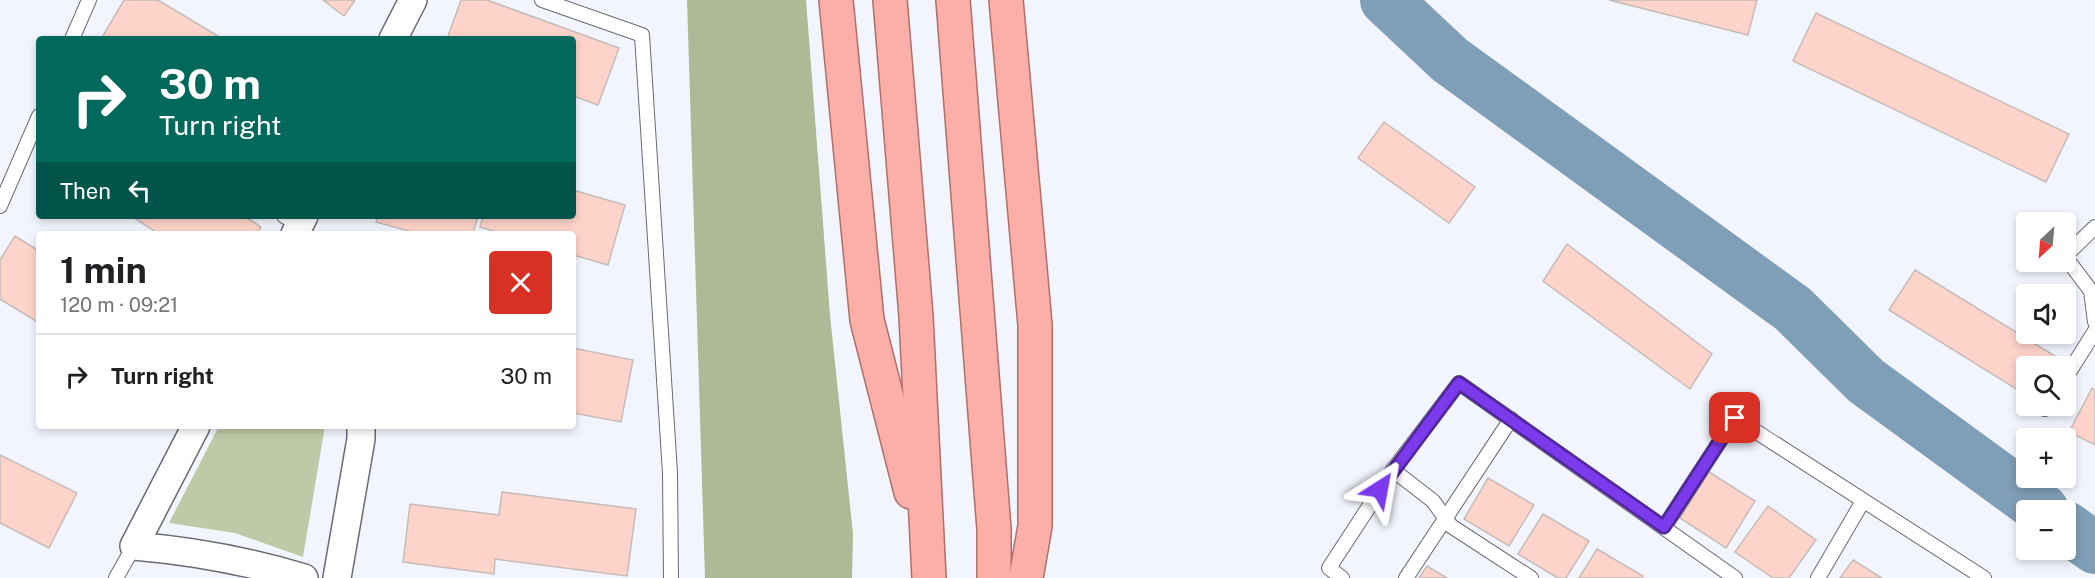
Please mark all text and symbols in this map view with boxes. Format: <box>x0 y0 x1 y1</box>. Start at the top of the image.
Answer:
text: 30 m <box>159 59 261 108</box>
icon: right <box>60 60 138 138</box>
text: Turn right <box>159 109 282 141</box>
icon: left <box>123 174 156 207</box>
text: Then <box>60 178 111 204</box>
north arrow <box>2016 212 2076 272</box>
map controls <box>2016 212 2076 560</box>
text: 1 min <box>60 249 147 291</box>
button: close <box>489 251 552 314</box>
button: sound <box>2016 284 2076 344</box>
text: 120 m · 09:21 <box>60 293 178 317</box>
button: search <box>2016 356 2076 416</box>
icon: right <box>60 360 93 393</box>
text: Turn right <box>111 363 214 389</box>
text: 30 m <box>500 363 552 389</box>
pin <box>1709 392 1760 443</box>
icon: arrive <box>1718 401 1751 434</box>
button: + <box>2016 428 2076 488</box>
position arrow <box>1348 457 1412 521</box>
button: − <box>2016 500 2076 560</box>

